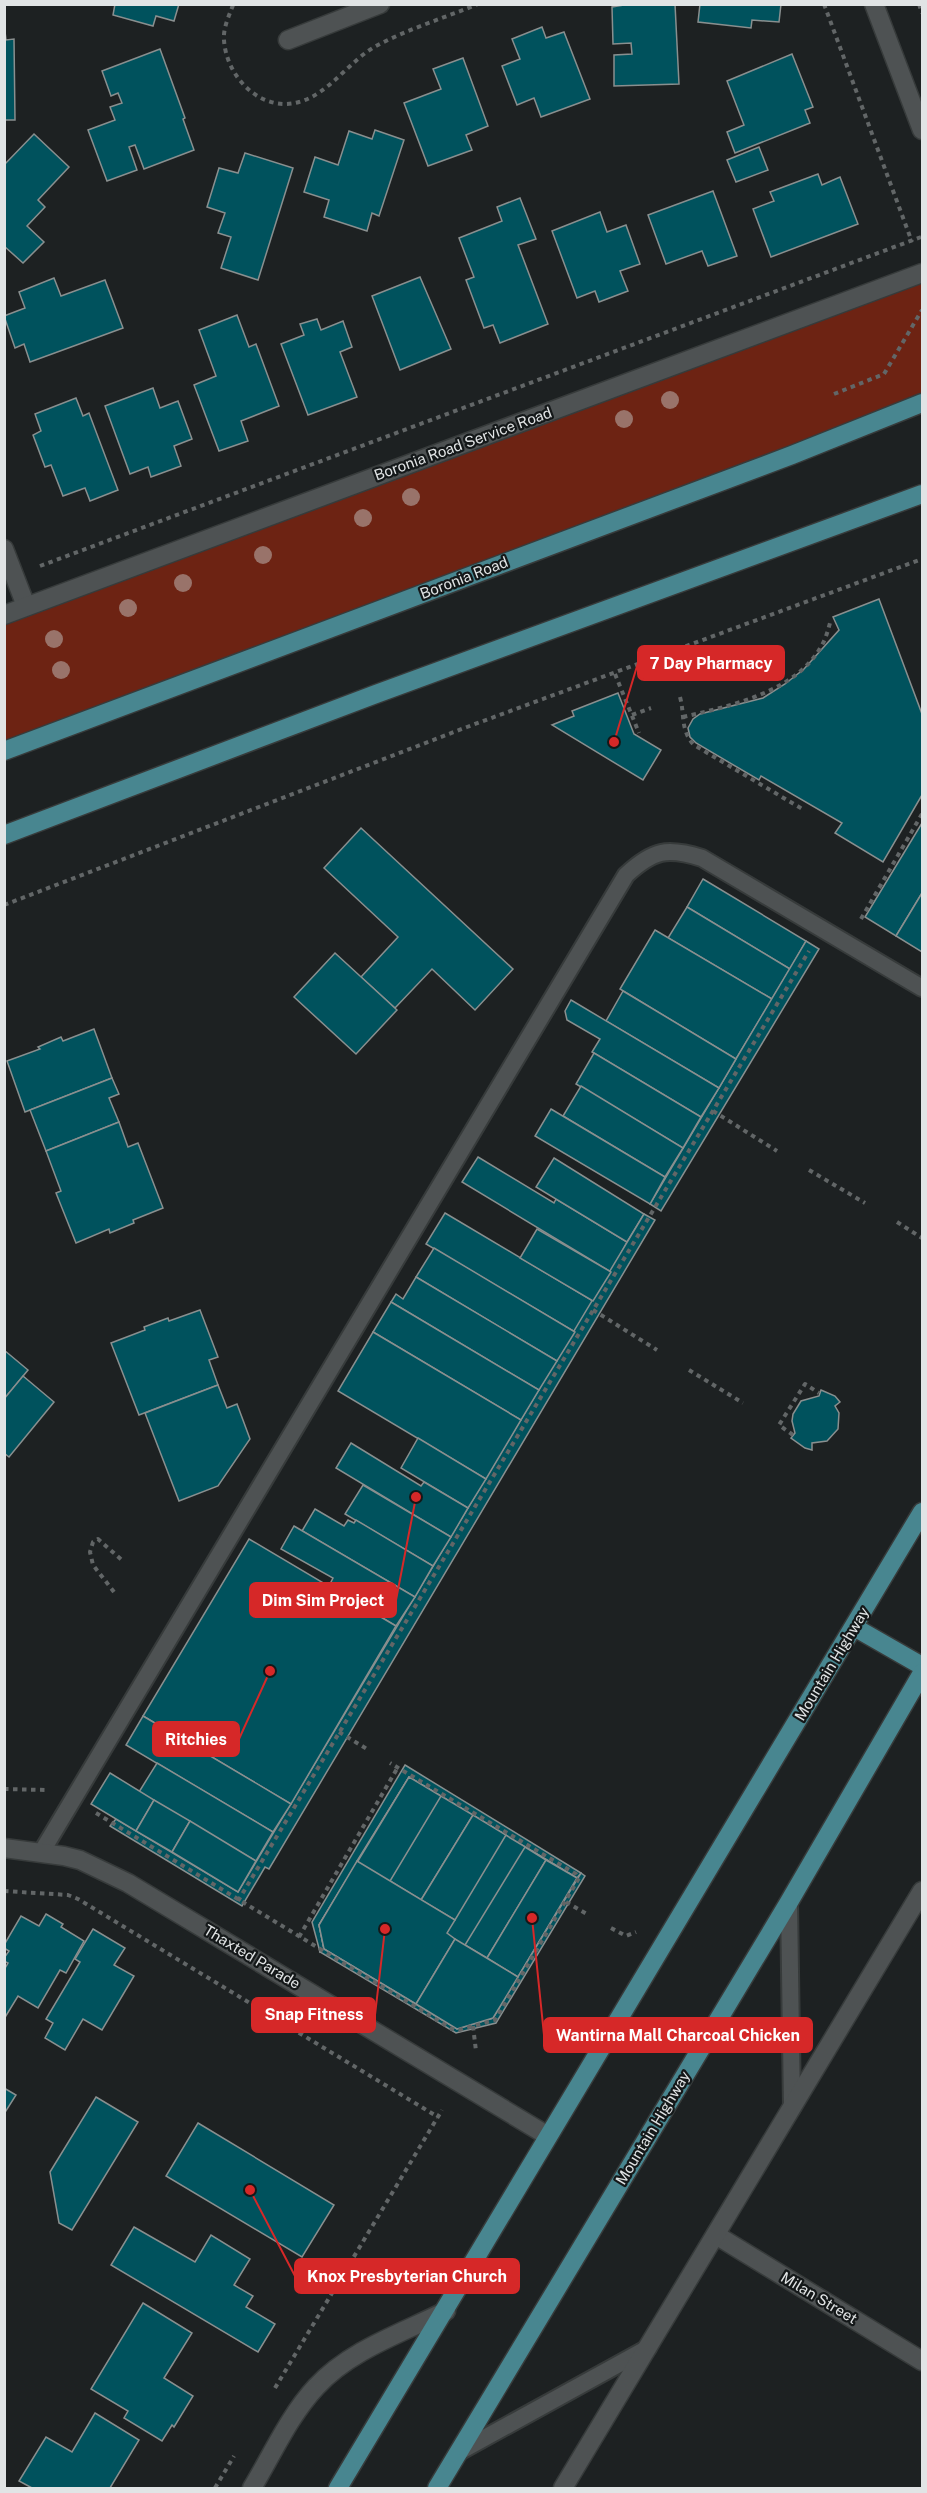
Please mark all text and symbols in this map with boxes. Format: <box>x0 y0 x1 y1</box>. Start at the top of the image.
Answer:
street label: Boronia Road Service Road <box>372 403 554 484</box>
street label: Boronia Road <box>418 553 510 602</box>
callout: 7 Day Pharmacy <box>638 646 784 680</box>
text: 7 Day Pharmacy <box>650 654 772 673</box>
callout: Dim Sim Project <box>250 1583 396 1617</box>
text: Dim Sim Project <box>262 1591 384 1610</box>
street label: Mountain Highway <box>791 1604 872 1724</box>
callout: Ritchies <box>153 1722 239 1756</box>
text: Ritchies <box>165 1730 227 1749</box>
street label: Thaxted Parade <box>201 1921 304 1992</box>
callout: Snap Fitness <box>252 1998 375 2032</box>
text: Snap Fitness <box>264 2005 364 2024</box>
callout: Wantirna Mall Charcoal Chicken <box>544 2018 812 2052</box>
text: Wantirna Mall Charcoal Chicken <box>556 2026 800 2045</box>
street label: Mountain Highway <box>612 2068 693 2188</box>
callout: Knox Presbyterian Church <box>295 2259 519 2293</box>
text: Knox Presbyterian Church <box>307 2267 507 2286</box>
street label: Milan Street <box>778 2268 861 2327</box>

